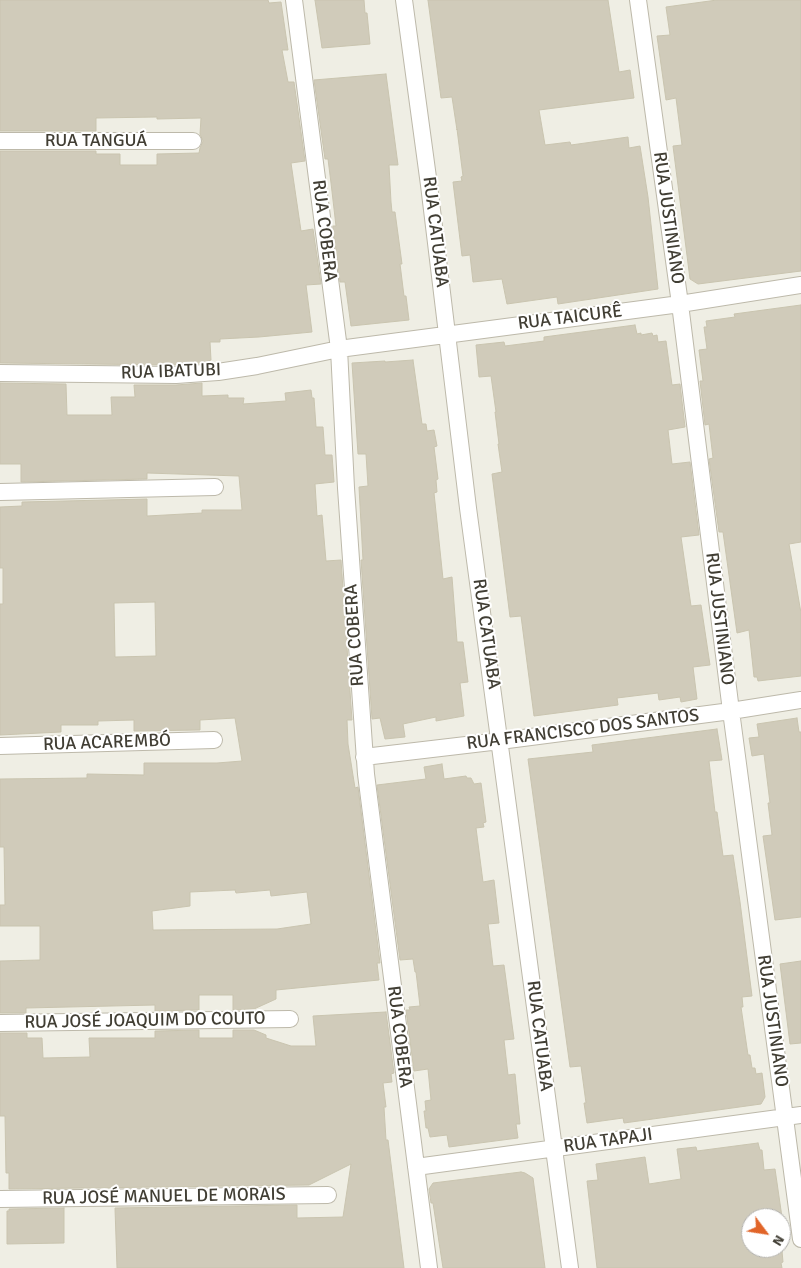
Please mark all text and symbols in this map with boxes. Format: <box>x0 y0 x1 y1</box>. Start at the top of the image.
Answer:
street label: RUA TANGUÁ <box>45 130 147 152</box>
street label: RUA JUSTINIANO <box>648 150 688 286</box>
street label: RUA CATUABA <box>417 175 453 289</box>
street label: RUA COBERA <box>307 179 341 283</box>
street label: RUA TAICURÊ <box>516 301 624 335</box>
street label: RUA IBATUBI <box>120 359 222 385</box>
street label: RUA JUSTINIANO <box>700 551 738 687</box>
street label: RUA CATUABA <box>468 577 504 691</box>
street label: RUA COBERA <box>341 583 369 687</box>
street label: RUA FRANCISCO DOS SANTOS <box>465 705 701 755</box>
street label: RUA ACAREMBÓ <box>43 730 171 756</box>
street label: RUA JUSTINIANO <box>752 953 792 1089</box>
street label: RUA CATUABA <box>521 979 557 1093</box>
street label: RUA COBERA <box>382 985 416 1089</box>
street label: RUA JOSÉ JOAQUIM DO COUTO <box>24 1008 266 1034</box>
street label: RUA TAPAJI <box>562 1124 654 1158</box>
street label: RUA JOSÉ MANUEL DE MORAIS <box>42 1184 286 1210</box>
north arrow <box>741 1208 791 1258</box>
text: N <box>769 1232 788 1249</box>

